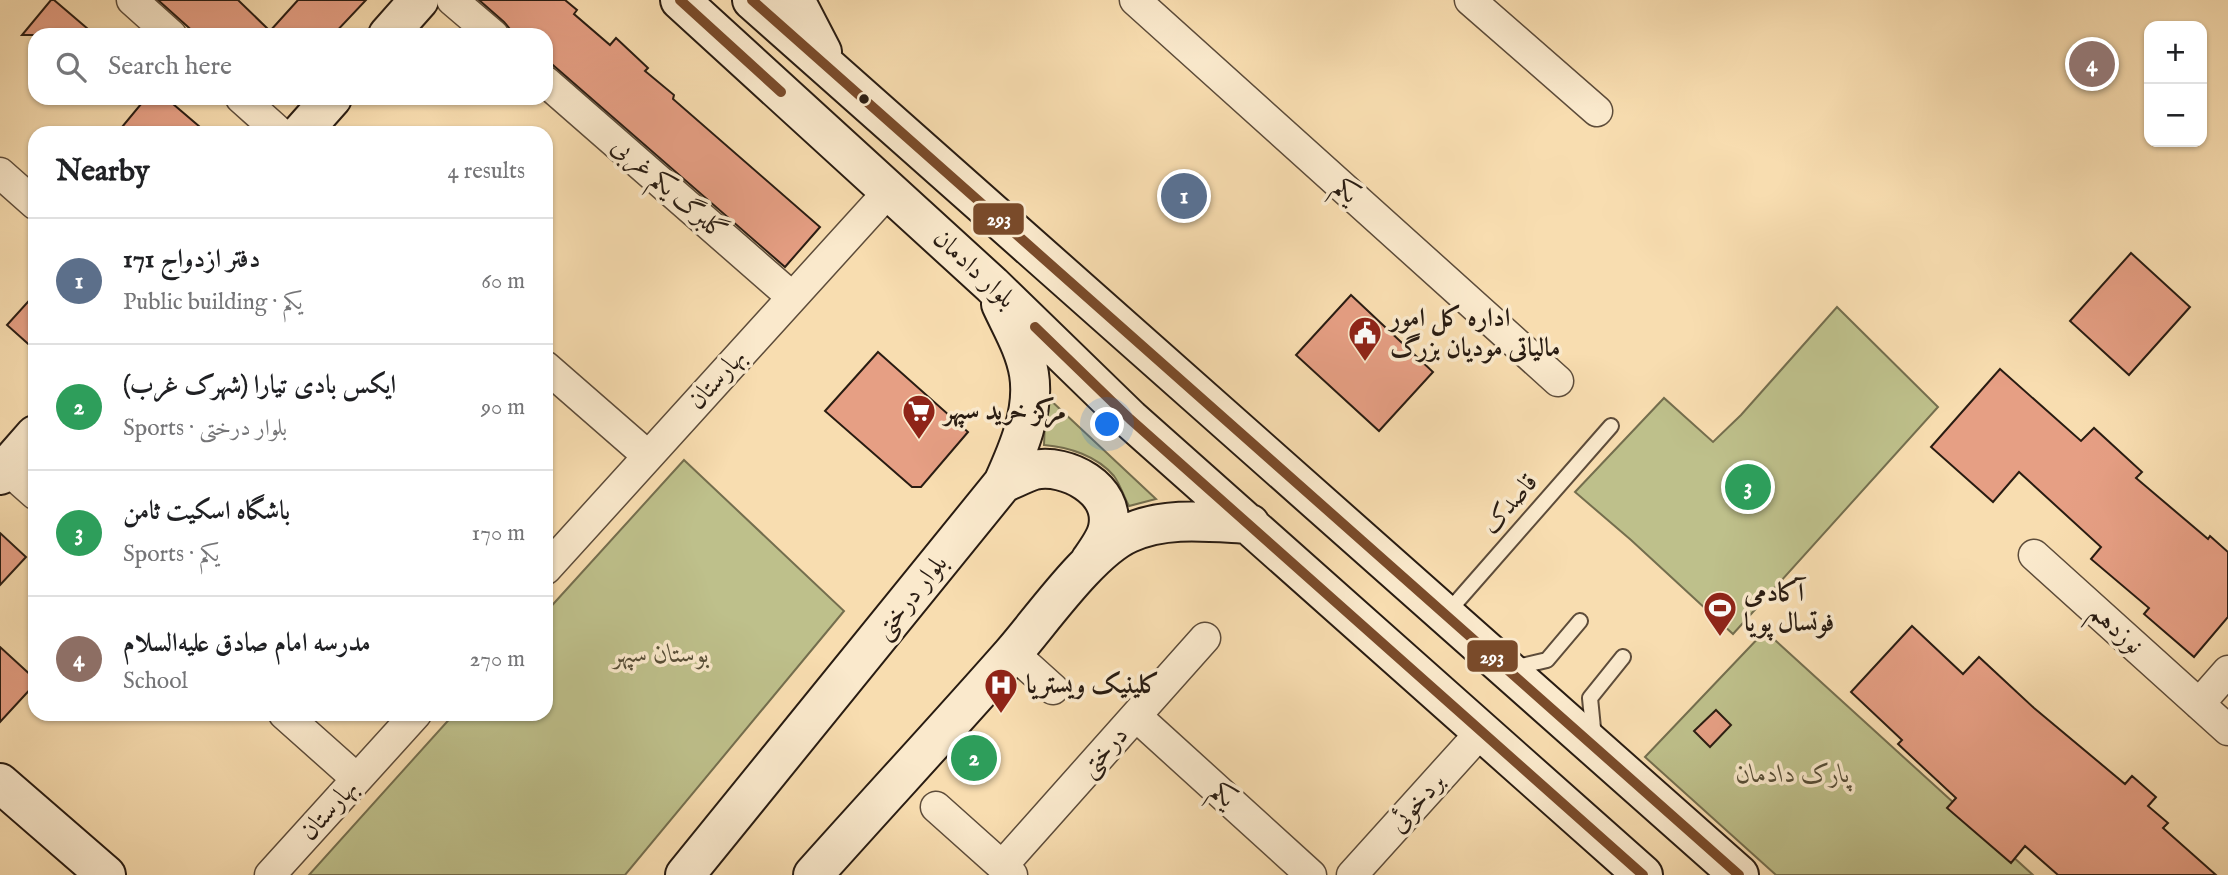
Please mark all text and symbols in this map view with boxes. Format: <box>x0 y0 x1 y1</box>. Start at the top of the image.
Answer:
map controls <box>2144 21 2207 147</box>
button: + <box>2144 21 2207 84</box>
search box <box>28 28 553 105</box>
pin: 4 <box>2069 38 2115 90</box>
icon: search <box>52 48 90 86</box>
text: Search here <box>108 50 232 83</box>
button: − <box>2144 84 2207 147</box>
unlabelled marker <box>857 92 871 106</box>
street label: گلبرگ یکم غربی <box>600 130 734 253</box>
text: Nearby <box>56 153 149 191</box>
text: 4 results <box>447 157 525 186</box>
pin: 1 <box>1161 170 1207 222</box>
street label: یکم <box>1322 171 1367 218</box>
line badge: 293 <box>972 202 1025 236</box>
text: 293 <box>987 208 1011 232</box>
street label: بلوار دادمان <box>926 222 1022 316</box>
text: دفتر ازدواج 171 <box>123 243 261 276</box>
text: 1 <box>75 267 83 296</box>
text: 60 m <box>481 267 525 296</box>
text: Public building · یکم <box>123 288 303 317</box>
place label: اداره کل امور مالیاتی مودیان بزرگ <box>1387 302 1560 365</box>
public building icon: اداره کل امور مالیاتی مودیان بزرگ <box>1346 314 1384 363</box>
street label: بهارستان <box>681 341 753 417</box>
text: ایکس بادی تیارا (شهرک غرب) <box>123 369 396 402</box>
supermarket icon: مرکز خرید سپهر <box>900 392 938 441</box>
text: 2 <box>74 393 84 422</box>
text: 90 m <box>481 393 525 422</box>
place label: مرکز خرید سپهر <box>941 395 1066 429</box>
your location <box>1090 407 1124 441</box>
text: Sports · بلوار درختی <box>123 414 287 443</box>
pin: 3 <box>1725 461 1771 513</box>
street label: قاصدک <box>1475 467 1545 541</box>
text: باشگاه اسکیت ثامن <box>123 495 290 528</box>
text: 3 <box>75 519 83 548</box>
text: 170 m <box>472 519 525 548</box>
text: Sports · یکم <box>123 540 219 569</box>
street label: بلوار درختی <box>867 548 956 647</box>
place label: آکادمی فوتسال پویا <box>1743 576 1834 641</box>
sports icon: آکادمی فوتسال پویا <box>1701 589 1739 638</box>
street label: نوزدهم <box>2077 596 2150 667</box>
text: مدرسه امام صادق علیه‌السلام <box>123 627 371 660</box>
park label: بوستان سپهر <box>611 638 710 671</box>
line badge: 293 <box>1466 639 1519 673</box>
text: 4 <box>73 645 85 674</box>
text: 270 m <box>470 645 525 674</box>
text: 293 <box>1480 646 1504 670</box>
hospital icon: کلینیک ویستریا <box>982 666 1020 715</box>
text: School <box>123 667 188 696</box>
place label: کلینیک ویستریا <box>1026 669 1160 702</box>
street label: درختی <box>1072 719 1136 785</box>
pin: 2 <box>951 732 997 784</box>
park label: پارک دادمان <box>1736 758 1852 792</box>
street label: بردخوئی <box>1382 766 1453 840</box>
street label: بهارستان <box>293 772 365 848</box>
street label: یکم <box>1199 775 1244 822</box>

